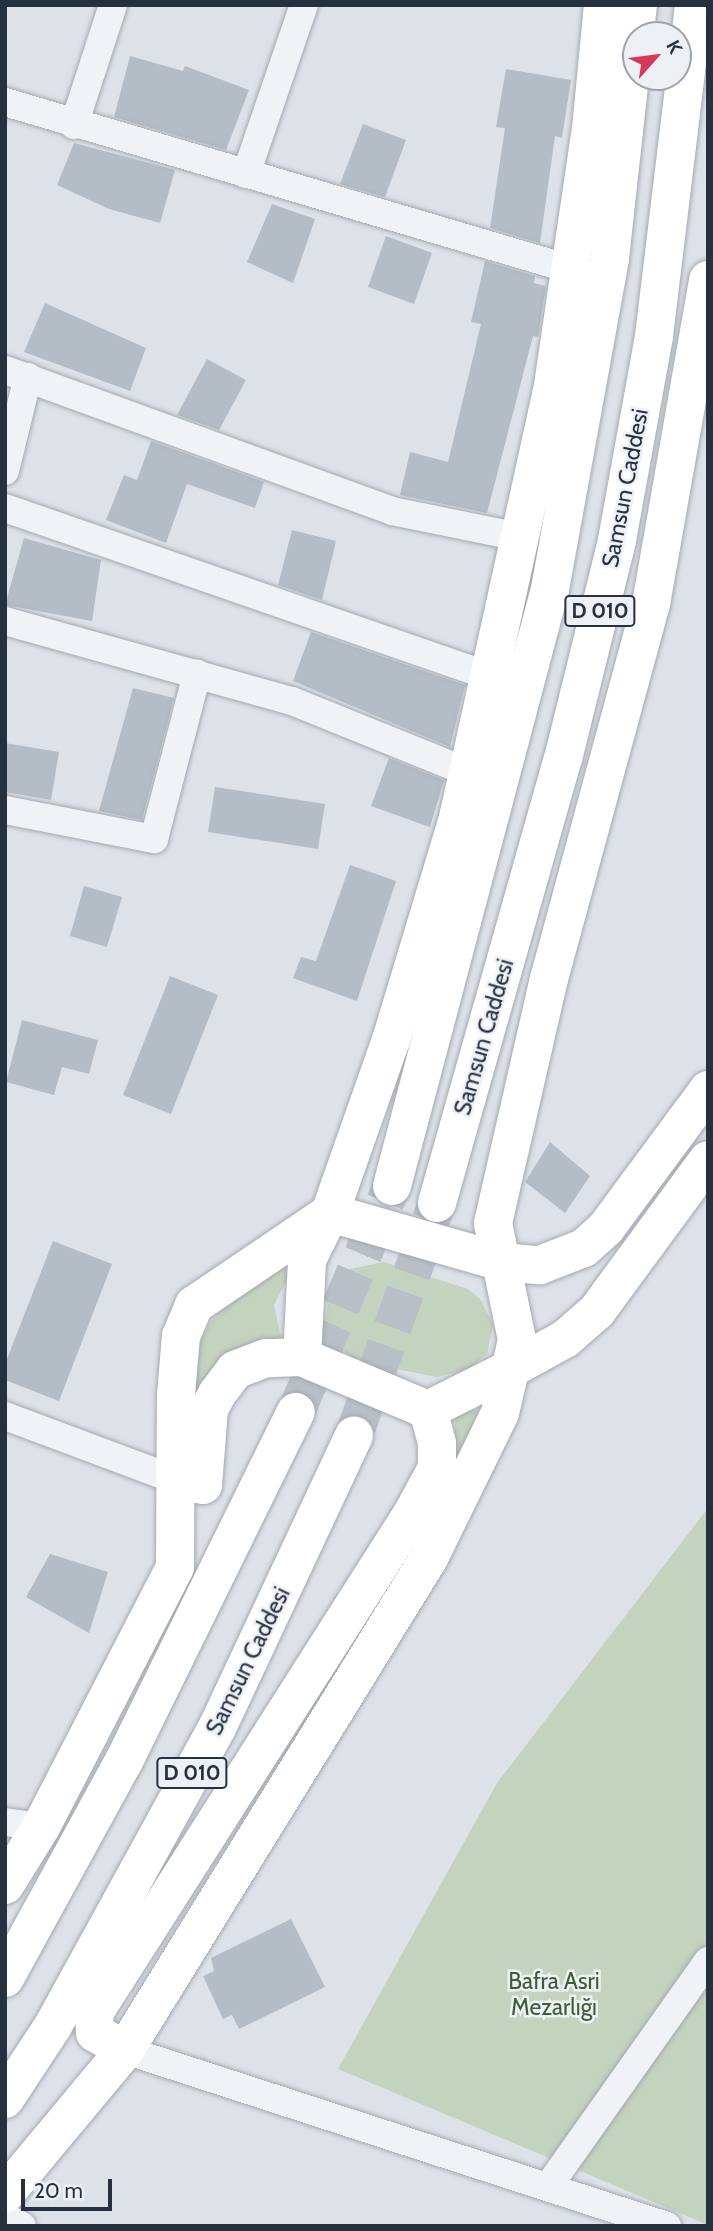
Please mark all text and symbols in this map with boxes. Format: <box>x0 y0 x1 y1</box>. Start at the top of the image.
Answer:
north arrow <box>622 21 692 91</box>
text: K <box>661 36 687 58</box>
street label: Samsun Caddesi <box>596 406 654 570</box>
road number: D 010 <box>563 594 637 628</box>
street label: Samsun Caddesi <box>449 956 519 1118</box>
street label: Samsun Caddesi <box>200 1583 296 1739</box>
road number: D 010 <box>155 1756 229 1790</box>
park label: Bafra Asri Mezarlığı <box>508 1967 600 2021</box>
scale bar <box>24 2164 116 2208</box>
text: 20 m <box>34 2178 83 2203</box>

